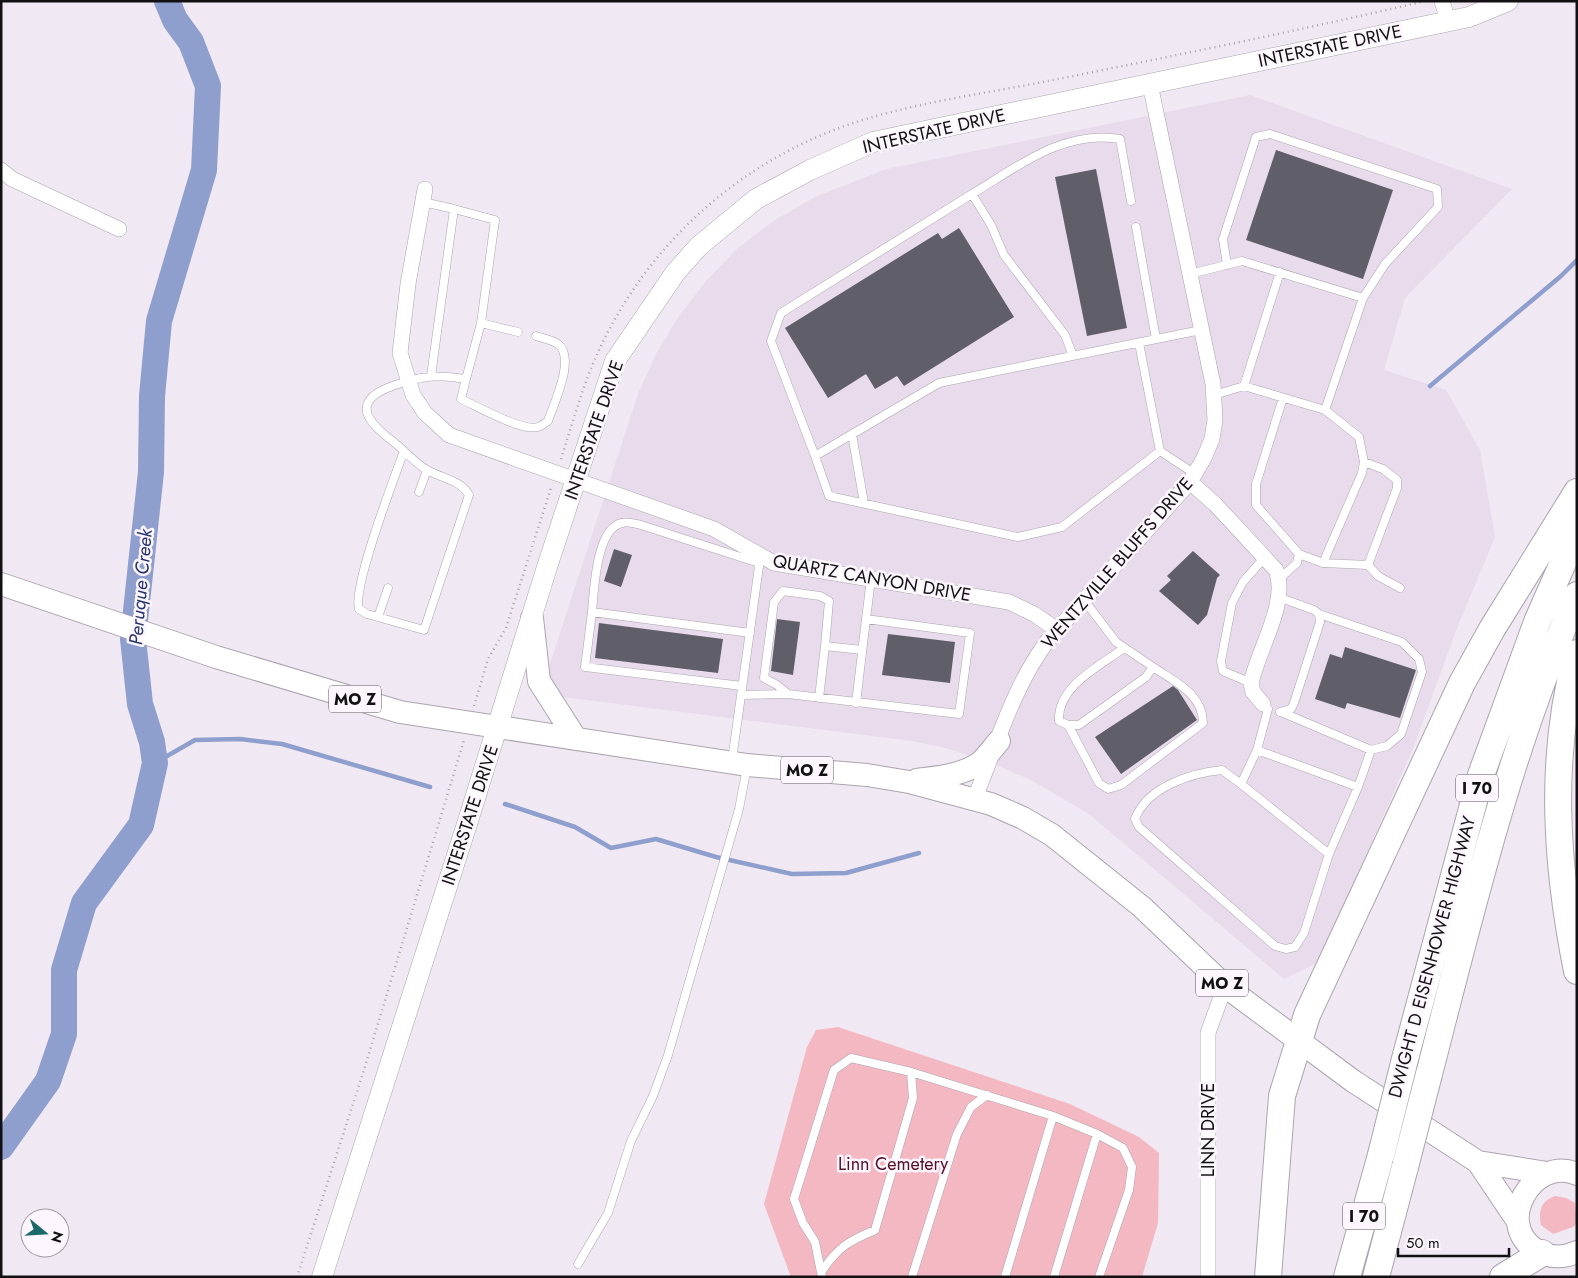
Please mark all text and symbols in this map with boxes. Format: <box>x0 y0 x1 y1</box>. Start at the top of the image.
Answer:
street label: INTERSTATE DRIVE <box>1256 18 1404 74</box>
street label: INTERSTATE DRIVE <box>860 102 1008 160</box>
street label: INTERSTATE DRIVE <box>558 357 630 503</box>
street label: WENTZVILLE BLUFFS DRIVE <box>1035 471 1199 655</box>
water label: Peruque Creek <box>122 527 159 646</box>
street label: QUARTZ CANYON DRIVE <box>771 548 973 608</box>
road number: MO Z <box>329 686 381 712</box>
street label: INTERSTATE DRIVE <box>435 742 505 888</box>
road number: MO Z <box>781 756 833 784</box>
road number: I 70 <box>1456 774 1498 801</box>
street label: DWIGHT D EISENHOWER HIGHWAY <box>1382 812 1482 1101</box>
road number: MO Z <box>1196 970 1248 996</box>
street label: LINN DRIVE <box>1195 1083 1221 1177</box>
park label: Linn Cemetery <box>838 1151 948 1177</box>
road number: I 70 <box>1343 1202 1385 1230</box>
north arrow <box>20 1208 70 1258</box>
scale bar <box>1398 1226 1509 1258</box>
text: N <box>46 1229 69 1245</box>
text: 50 m <box>1406 1232 1440 1254</box>

